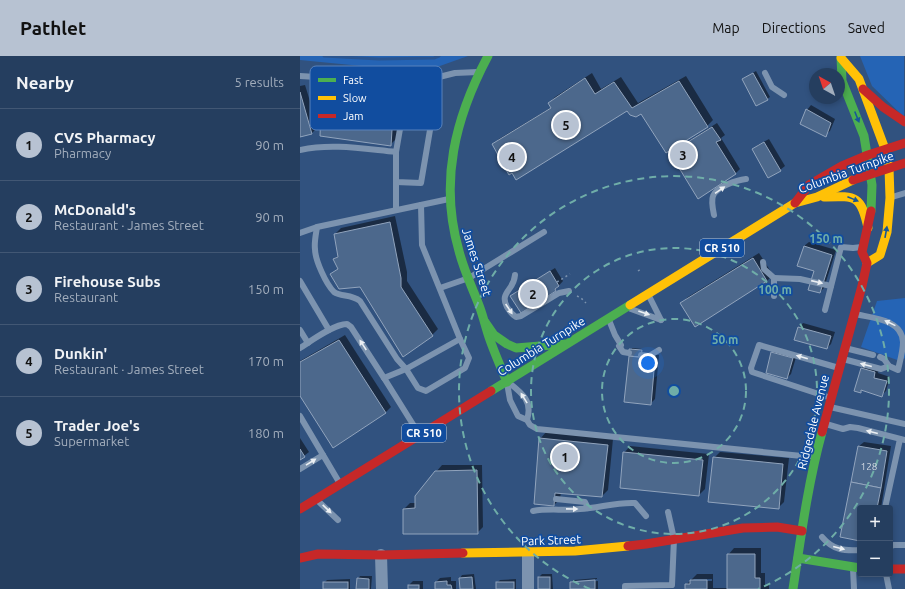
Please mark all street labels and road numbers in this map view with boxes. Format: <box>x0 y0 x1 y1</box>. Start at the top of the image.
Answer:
street label: Columbia Turnpike <box>797 149 895 195</box>
street label: James Street <box>460 226 494 298</box>
road number: CR 510 <box>700 239 744 257</box>
street label: Columbia Turnpike <box>495 314 587 378</box>
street label: Ridgedale Avenue <box>795 373 831 471</box>
road number: CR 510 <box>402 424 446 442</box>
street label: Park Street <box>521 532 582 548</box>

